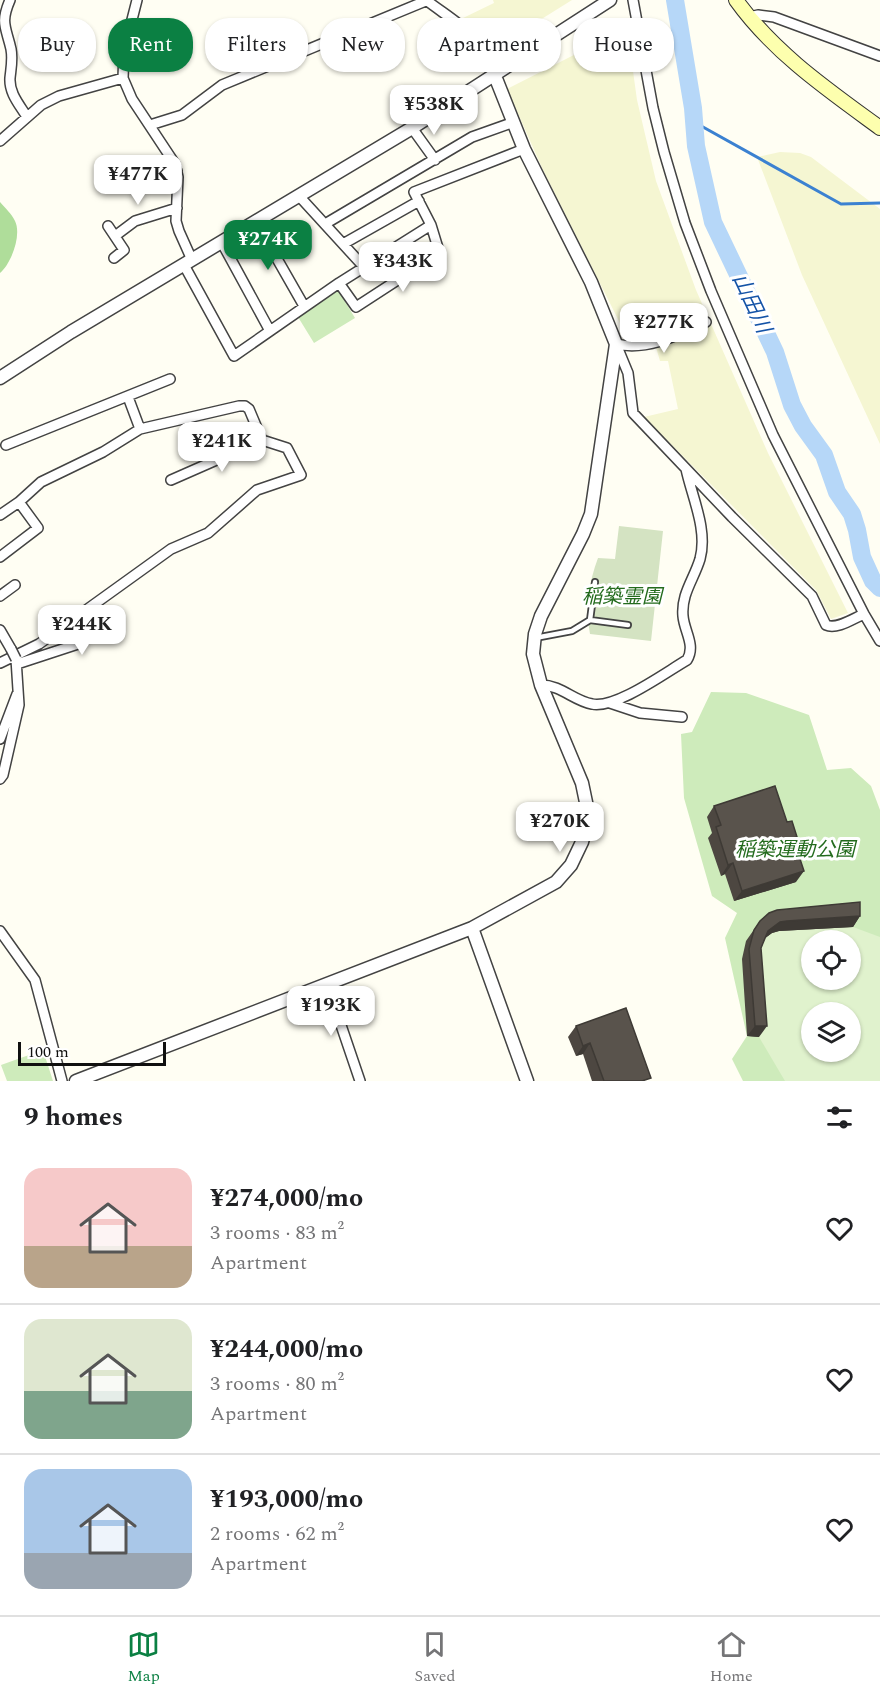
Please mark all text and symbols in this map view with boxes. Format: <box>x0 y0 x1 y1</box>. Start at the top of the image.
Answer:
chip: Buy <box>18 18 96 72</box>
chip: Rent <box>108 18 193 72</box>
chip: Filters <box>205 18 308 72</box>
chip: New <box>320 18 405 72</box>
chip: Apartment <box>417 18 561 72</box>
chip: House <box>573 18 674 72</box>
pin: ¥538K <box>392 85 476 136</box>
text: ¥538K <box>404 89 464 119</box>
pin: ¥477K <box>96 155 180 206</box>
text: ¥477K <box>108 159 168 189</box>
pin: ¥274K <box>226 220 310 271</box>
text: ¥274K <box>238 224 298 254</box>
pin: ¥343K <box>361 242 445 293</box>
text: ¥343K <box>373 246 433 276</box>
water label: 山田川 <box>723 268 780 341</box>
pin: ¥277K <box>622 303 706 354</box>
text: ¥277K <box>634 307 694 337</box>
pin: ¥241K <box>180 422 264 473</box>
text: ¥241K <box>192 426 252 456</box>
park label: 稲築霊園 <box>582 582 665 612</box>
pin: ¥244K <box>40 605 124 656</box>
text: ¥244K <box>52 609 112 639</box>
pin: ¥270K <box>518 802 602 853</box>
text: ¥270K <box>530 806 590 836</box>
park label: 稲築運動公園 <box>735 835 858 865</box>
map controls <box>801 930 861 1062</box>
button: locate <box>801 930 861 990</box>
pin: ¥193K <box>289 986 373 1037</box>
text: ¥193K <box>301 990 361 1020</box>
button: layers <box>801 1002 861 1062</box>
scale bar <box>18 1039 166 1066</box>
text: 100 m <box>27 1040 69 1064</box>
text: 9 homes <box>24 1097 123 1137</box>
icon: filters <box>823 1101 856 1134</box>
text: ¥274,000/mo <box>210 1178 363 1218</box>
icon: home <box>72 1192 144 1264</box>
icon: heart <box>823 1212 856 1245</box>
text: 3 rooms · 83 m² <box>210 1218 344 1248</box>
text: Apartment <box>210 1248 307 1278</box>
text: ¥244,000/mo <box>210 1329 363 1369</box>
icon: home <box>72 1343 144 1415</box>
icon: heart <box>823 1363 856 1396</box>
text: 3 rooms · 80 m² <box>210 1369 344 1399</box>
text: Apartment <box>210 1399 307 1429</box>
text: ¥193,000/mo <box>210 1479 363 1519</box>
icon: home <box>72 1493 144 1565</box>
icon: heart <box>823 1513 856 1546</box>
text: 2 rooms · 62 m² <box>210 1519 344 1549</box>
text: Apartment <box>210 1549 307 1579</box>
tab: Map <box>127 1628 160 1688</box>
tab: Saved <box>414 1628 455 1688</box>
tab: Home <box>710 1628 753 1688</box>

